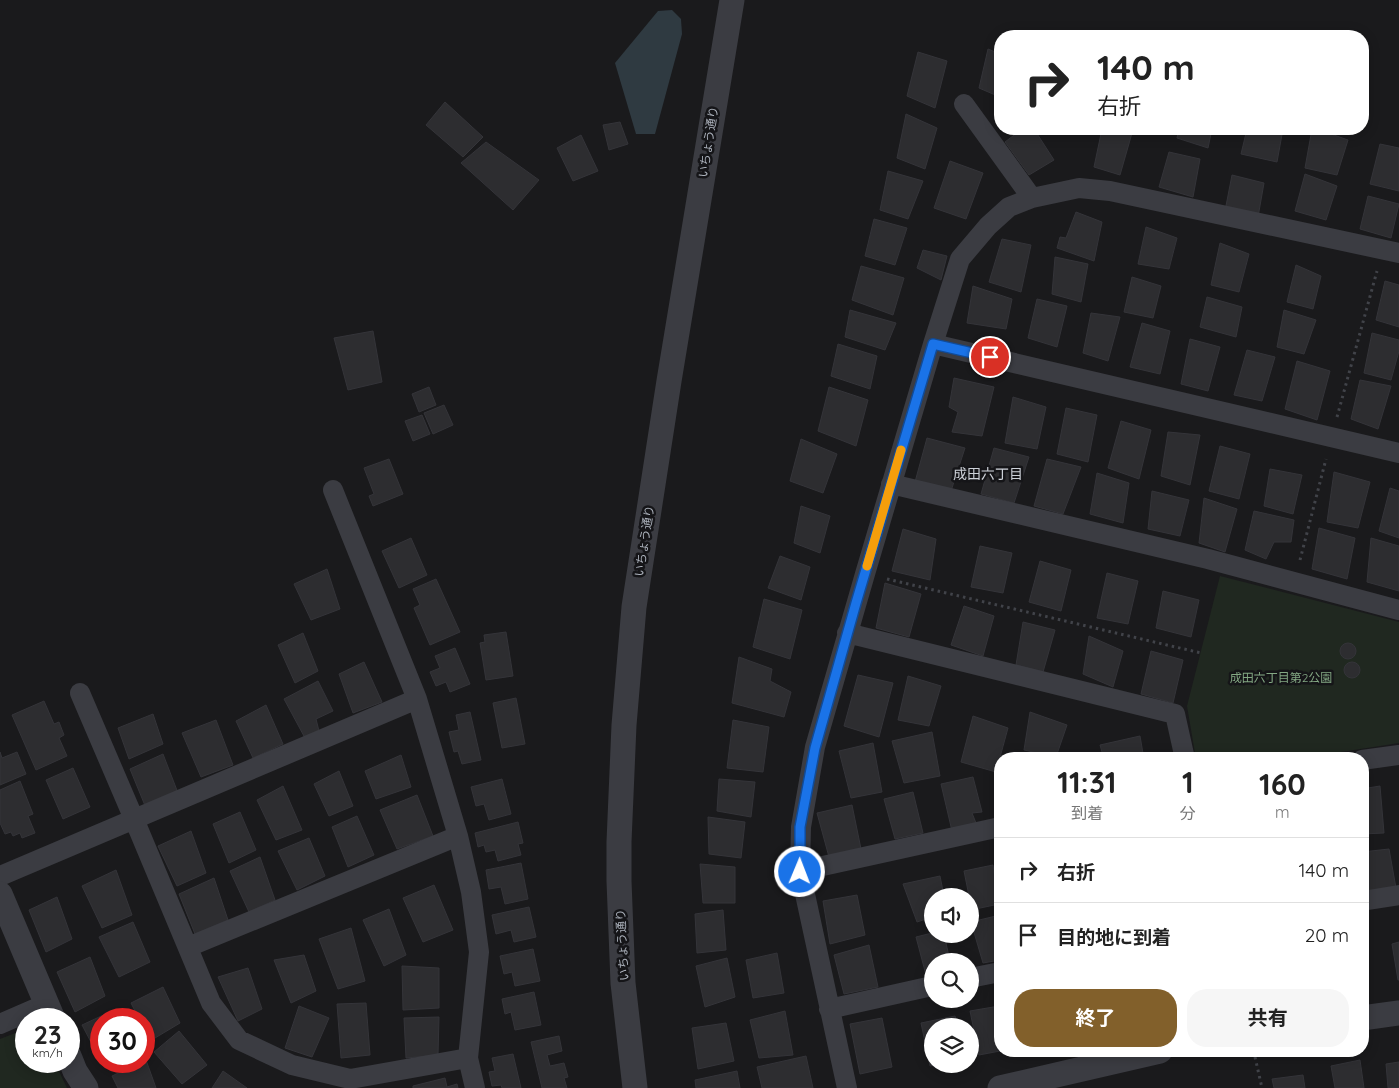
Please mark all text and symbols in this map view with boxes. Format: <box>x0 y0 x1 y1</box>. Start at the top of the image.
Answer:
text: 140 m <box>1097 45 1195 89</box>
icon: right <box>1014 50 1079 115</box>
text: 右折 <box>1097 92 1141 120</box>
street label: いちょう通り <box>695 105 721 179</box>
pin <box>969 336 1011 378</box>
icon: arrive <box>976 343 1004 371</box>
district label: 成田六丁目 <box>953 465 1023 483</box>
street label: いちょう通り <box>631 504 657 578</box>
park label: 成田六丁目第2公園 <box>1230 670 1332 685</box>
text: 11:31 <box>1057 763 1117 801</box>
text: 1 <box>1182 763 1194 801</box>
text: 160 <box>1259 765 1306 803</box>
text: m <box>1275 802 1290 822</box>
text: 到着 <box>1071 803 1103 823</box>
text: 分 <box>1180 803 1196 823</box>
position arrow <box>773 845 825 897</box>
icon: right <box>1014 856 1042 884</box>
text: 140 m <box>1298 858 1349 882</box>
text: 右折 <box>1057 860 1095 884</box>
map controls <box>924 888 979 1073</box>
button: sound <box>924 888 979 943</box>
street label: いちょう通り <box>613 909 631 981</box>
icon: arrive <box>1014 921 1042 949</box>
text: 20 m <box>1305 923 1349 947</box>
text: 目的地に到着 <box>1057 925 1171 949</box>
button: search <box>924 953 979 1008</box>
button: 終了 <box>1014 989 1177 1047</box>
button: 共有 <box>1187 989 1349 1047</box>
speed limit sign: 30 <box>90 1008 155 1073</box>
button: layers <box>924 1018 979 1073</box>
text: 23 <box>34 1019 61 1050</box>
text: km/h <box>32 1045 63 1060</box>

